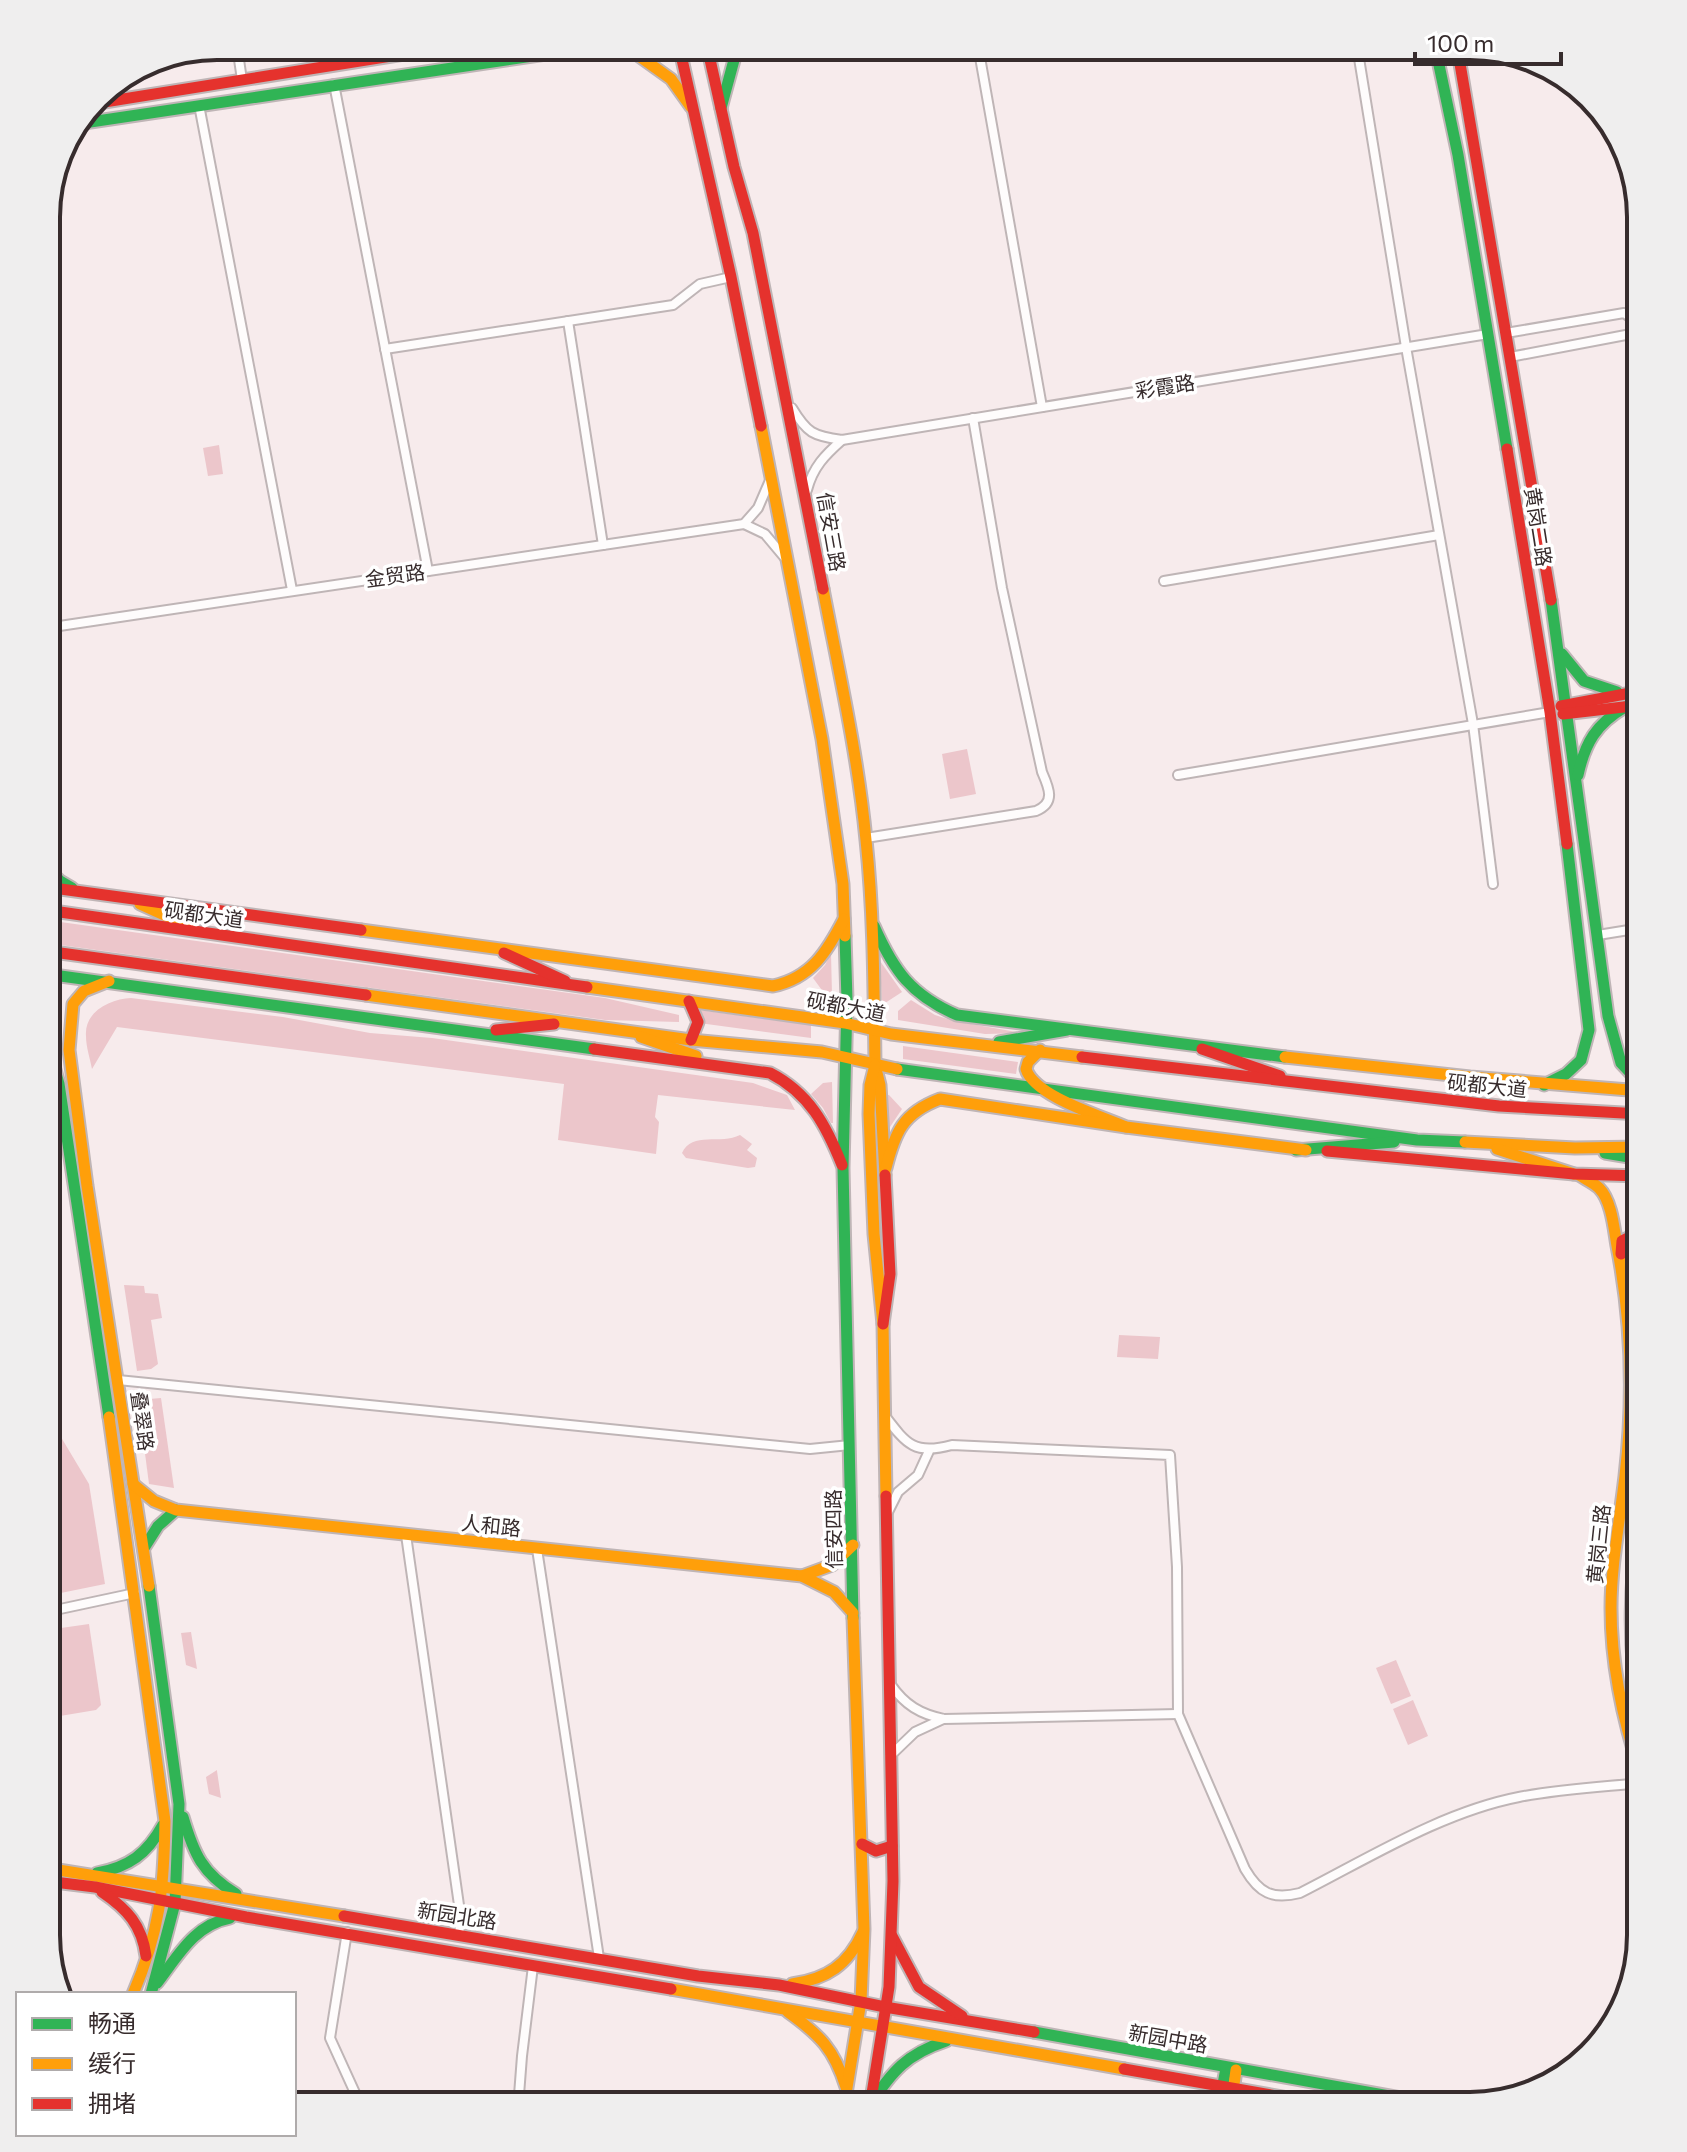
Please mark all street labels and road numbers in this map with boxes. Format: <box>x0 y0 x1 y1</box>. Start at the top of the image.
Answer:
street label: 彩霞路 <box>1133 369 1196 403</box>
street label: 黄岗二路 <box>1521 485 1557 568</box>
street label: 信安三路 <box>813 490 851 573</box>
street label: 金贸路 <box>363 559 426 591</box>
street label: 砚都大道 <box>163 897 245 931</box>
street label: 砚都大道 <box>805 987 888 1025</box>
street label: 砚都大道 <box>1446 1069 1528 1101</box>
street label: 叠翠路 <box>127 1389 159 1452</box>
street label: 信安四路 <box>820 1489 846 1569</box>
street label: 黄岗三路 <box>1582 1503 1614 1585</box>
street label: 人和路 <box>460 1510 522 1540</box>
street label: 新园北路 <box>416 1897 499 1933</box>
street label: 新园中路 <box>1127 2019 1210 2057</box>

